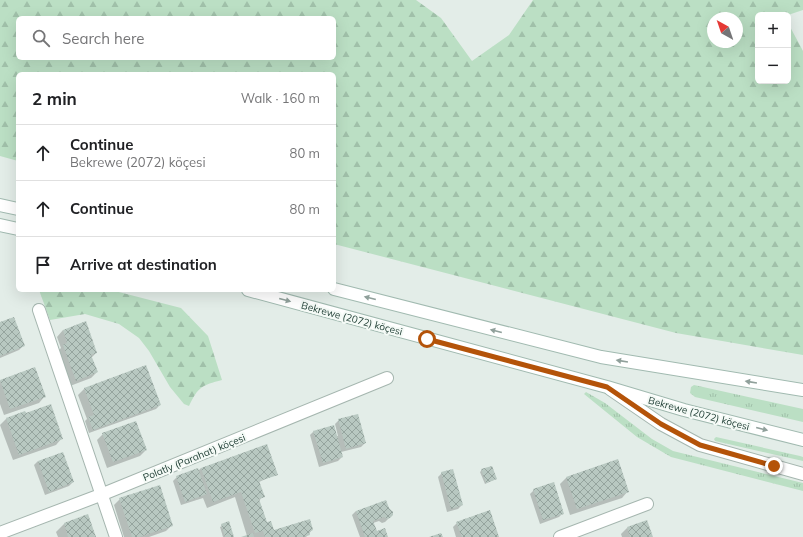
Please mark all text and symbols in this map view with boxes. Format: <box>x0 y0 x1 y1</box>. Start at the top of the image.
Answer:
north arrow <box>707 12 743 48</box>
map controls <box>755 12 791 84</box>
button: + <box>755 12 791 48</box>
search box <box>16 16 336 60</box>
icon: search <box>30 27 52 49</box>
text: Search here <box>62 29 144 48</box>
button: − <box>755 48 791 84</box>
text: 2 min <box>32 88 77 109</box>
text: Walk · 160 m <box>241 90 320 106</box>
text: Continue <box>70 135 133 154</box>
icon: ahead <box>32 142 54 164</box>
text: 80 m <box>290 145 320 161</box>
text: Bekrewe (2072) köçesi <box>70 154 206 170</box>
icon: ahead <box>32 198 54 220</box>
text: Continue <box>70 199 133 218</box>
text: 80 m <box>290 201 320 217</box>
icon: arrive <box>32 254 54 276</box>
text: Arrive at destination <box>70 255 217 274</box>
one-way arrow <box>364 295 376 301</box>
one-way arrow <box>280 297 292 303</box>
street label: Bekrewe (2072) köçesi <box>300 299 404 338</box>
one-way arrow <box>490 327 502 333</box>
route start <box>418 330 436 348</box>
one-way arrow <box>616 358 628 364</box>
one-way arrow <box>745 379 757 385</box>
street label: Bekrewe (2072) köçesi <box>647 394 751 433</box>
one-way arrow <box>756 427 768 433</box>
street label: Polatly (Parahat) köçesi <box>141 431 247 484</box>
route end <box>765 457 783 475</box>

